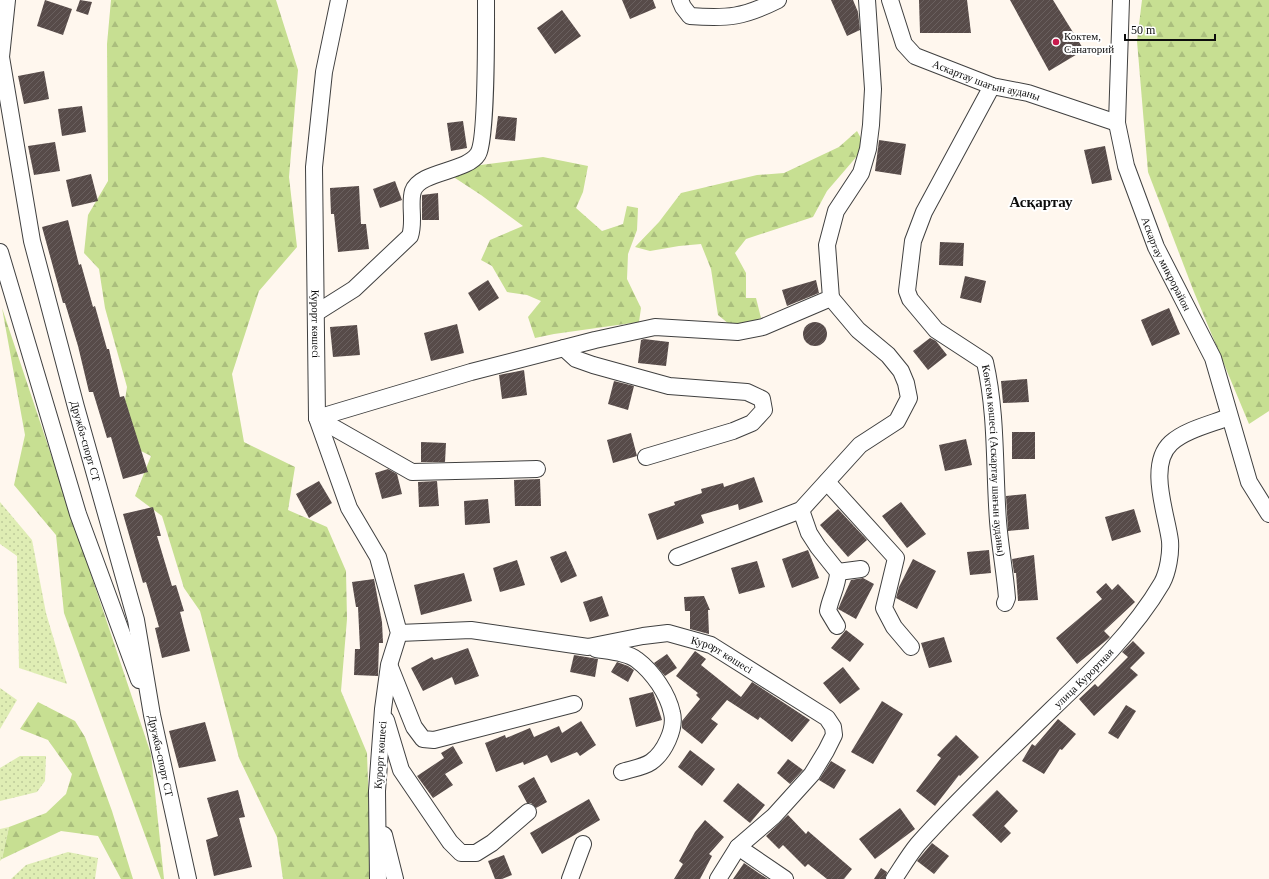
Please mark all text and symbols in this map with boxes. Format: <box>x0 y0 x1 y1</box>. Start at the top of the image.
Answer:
scale bar <box>1125 16 1215 42</box>
text: 50 m <box>1131 23 1156 37</box>
place label: Коктем, Санаторий <box>1064 30 1114 55</box>
marker: Коктем, Санаторий <box>1051 37 1061 47</box>
street label: Аскартау шағын ауданы <box>931 57 1042 103</box>
district label: Асқартау <box>1009 194 1073 210</box>
street label: Аскартау микрорайон <box>1139 215 1194 313</box>
street label: Курорт көшесі <box>309 290 322 358</box>
street label: Көктем көшесі (Аскартау шағын ауданы) <box>980 363 1008 557</box>
street label: Дружба-спорт СТ <box>69 399 103 483</box>
street label: Курорт көшесі <box>690 634 755 676</box>
street label: улица Курортная <box>1051 646 1116 710</box>
street label: Дружба-спорт СТ <box>146 714 176 798</box>
street label: Курорт көшесі <box>372 720 388 790</box>

